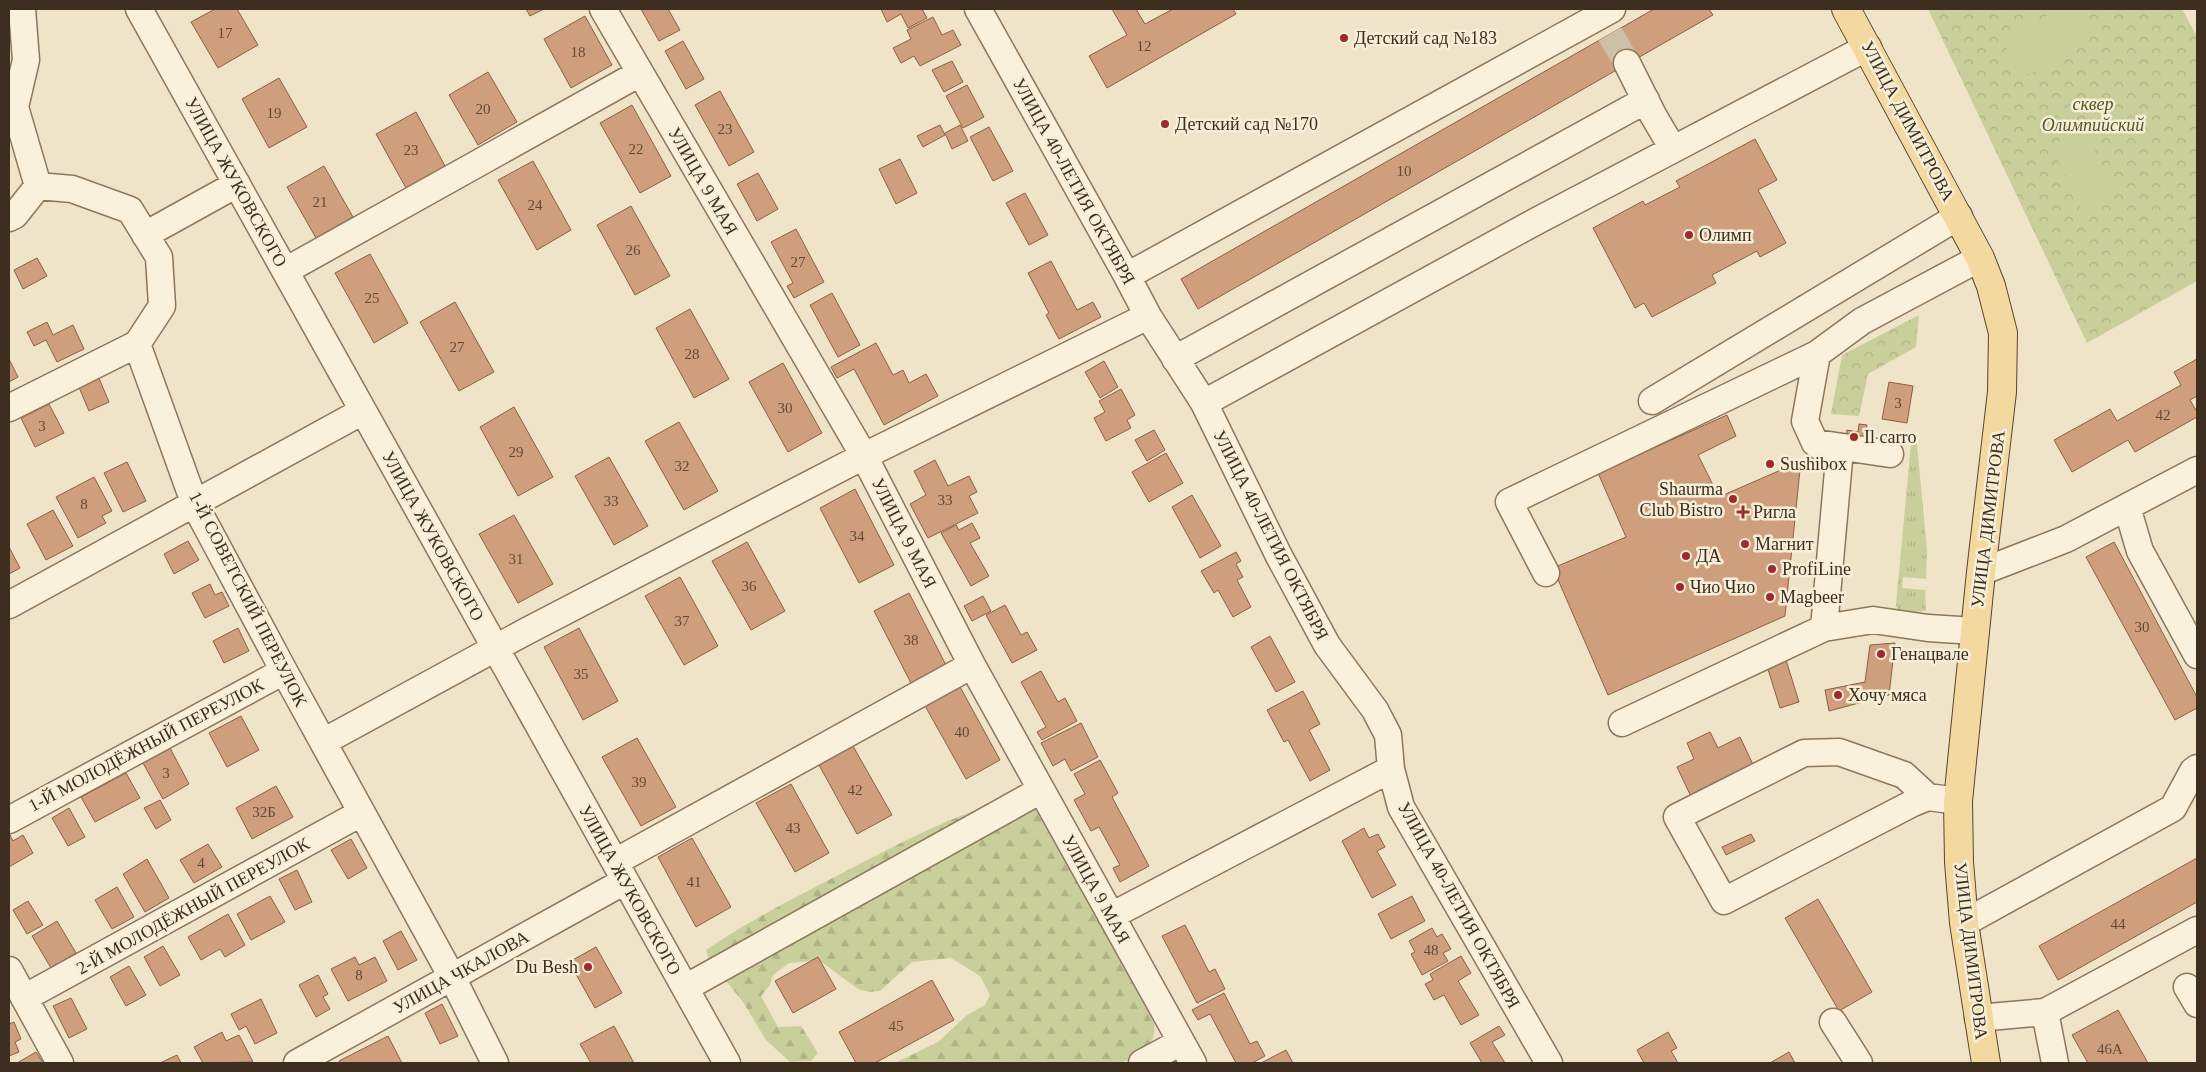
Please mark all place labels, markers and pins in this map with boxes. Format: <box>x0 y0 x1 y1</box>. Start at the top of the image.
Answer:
place label: Детский сад №183 <box>1354 28 1497 48</box>
marker: Детский сад №183 <box>1338 32 1350 44</box>
place label: Детский сад №170 <box>1175 114 1318 134</box>
marker: Детский сад №170 <box>1159 118 1171 130</box>
place label: Олимп <box>1699 225 1752 245</box>
marker: Олимп <box>1683 229 1695 241</box>
place label: Il carro <box>1864 427 1916 447</box>
marker: Il carro <box>1848 431 1860 443</box>
place label: Sushibox <box>1780 454 1847 474</box>
marker: Sushibox <box>1764 458 1776 470</box>
place label: Shaurma Club Bistro <box>1639 479 1723 520</box>
marker: Shaurma Club Bistro <box>1727 493 1739 505</box>
place label: Ригла <box>1753 502 1796 522</box>
marker: Ригла <box>1737 506 1749 518</box>
place label: Магнит <box>1755 534 1814 554</box>
marker: Магнит <box>1739 538 1751 550</box>
place label: ДА <box>1696 546 1721 566</box>
marker: ДА <box>1680 550 1692 562</box>
place label: ProfiLine <box>1782 559 1851 579</box>
marker: ProfiLine <box>1766 563 1778 575</box>
place label: Чио Чио <box>1690 577 1755 597</box>
marker: Чио Чио <box>1674 581 1686 593</box>
place label: Magbeer <box>1780 587 1844 607</box>
marker: Magbeer <box>1764 591 1776 603</box>
place label: Генацвале <box>1891 644 1969 664</box>
marker: Генацвале <box>1875 648 1887 660</box>
place label: Хочу мяса <box>1848 685 1927 705</box>
marker: Хочу мяса <box>1832 689 1844 701</box>
place label: Du Besh <box>516 957 578 977</box>
marker: Du Besh <box>582 961 594 973</box>

